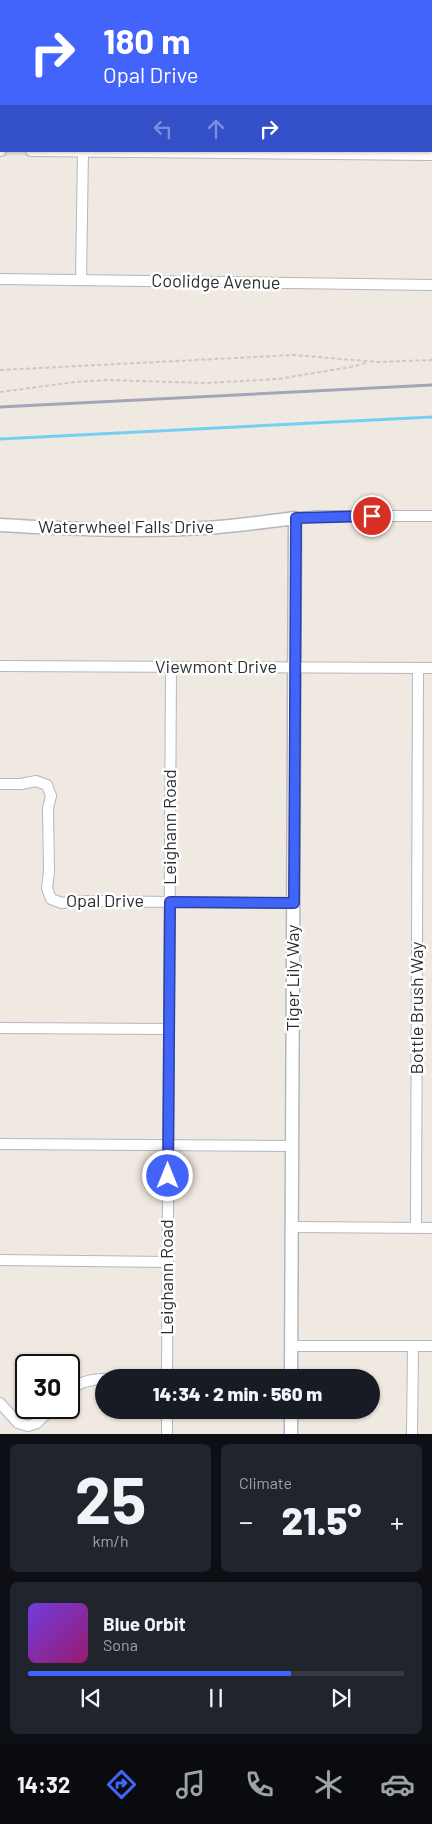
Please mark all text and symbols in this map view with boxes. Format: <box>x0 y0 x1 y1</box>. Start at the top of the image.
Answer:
text: 180 m <box>103 19 191 61</box>
icon: right <box>20 20 85 85</box>
text: Opal Drive <box>103 61 199 87</box>
icon: left <box>149 115 177 143</box>
icon: ahead <box>202 115 230 143</box>
icon: right <box>255 115 283 143</box>
street label: Coolidge Avenue <box>151 269 281 293</box>
pin <box>351 495 393 537</box>
icon: arrive <box>358 502 386 530</box>
street label: Waterwheel Falls Drive <box>38 515 214 537</box>
street label: Viewmont Drive <box>155 655 277 677</box>
street label: Leighann Road <box>158 769 180 885</box>
street label: Opal Drive <box>66 889 144 911</box>
street label: Tiger Lily Way <box>281 924 303 1032</box>
street label: Bottle Brush Way <box>405 941 427 1075</box>
position arrow <box>141 1149 193 1201</box>
street label: Leighann Road <box>155 1219 177 1335</box>
speed limit sign: 30 <box>15 1354 80 1419</box>
text: 14:34 · 2 min · 560 m <box>153 1382 322 1405</box>
text: 25 <box>75 1459 146 1537</box>
text: Climate <box>239 1473 292 1492</box>
text: 21.5° <box>281 1497 362 1543</box>
text: − <box>239 1504 253 1538</box>
text: + <box>390 1504 404 1538</box>
text: km/h <box>92 1531 129 1550</box>
text: Blue Orbit <box>103 1612 186 1635</box>
text: Sona <box>103 1635 138 1654</box>
icon: previous <box>77 1684 105 1712</box>
icon: pause <box>202 1684 230 1712</box>
icon: next <box>327 1684 355 1712</box>
icon: directions <box>104 1767 139 1802</box>
icon: music <box>173 1767 208 1802</box>
icon: phone <box>242 1767 277 1802</box>
icon: climate <box>311 1767 346 1802</box>
icon: car <box>380 1767 415 1802</box>
text: 14:32 <box>17 1771 70 1797</box>

